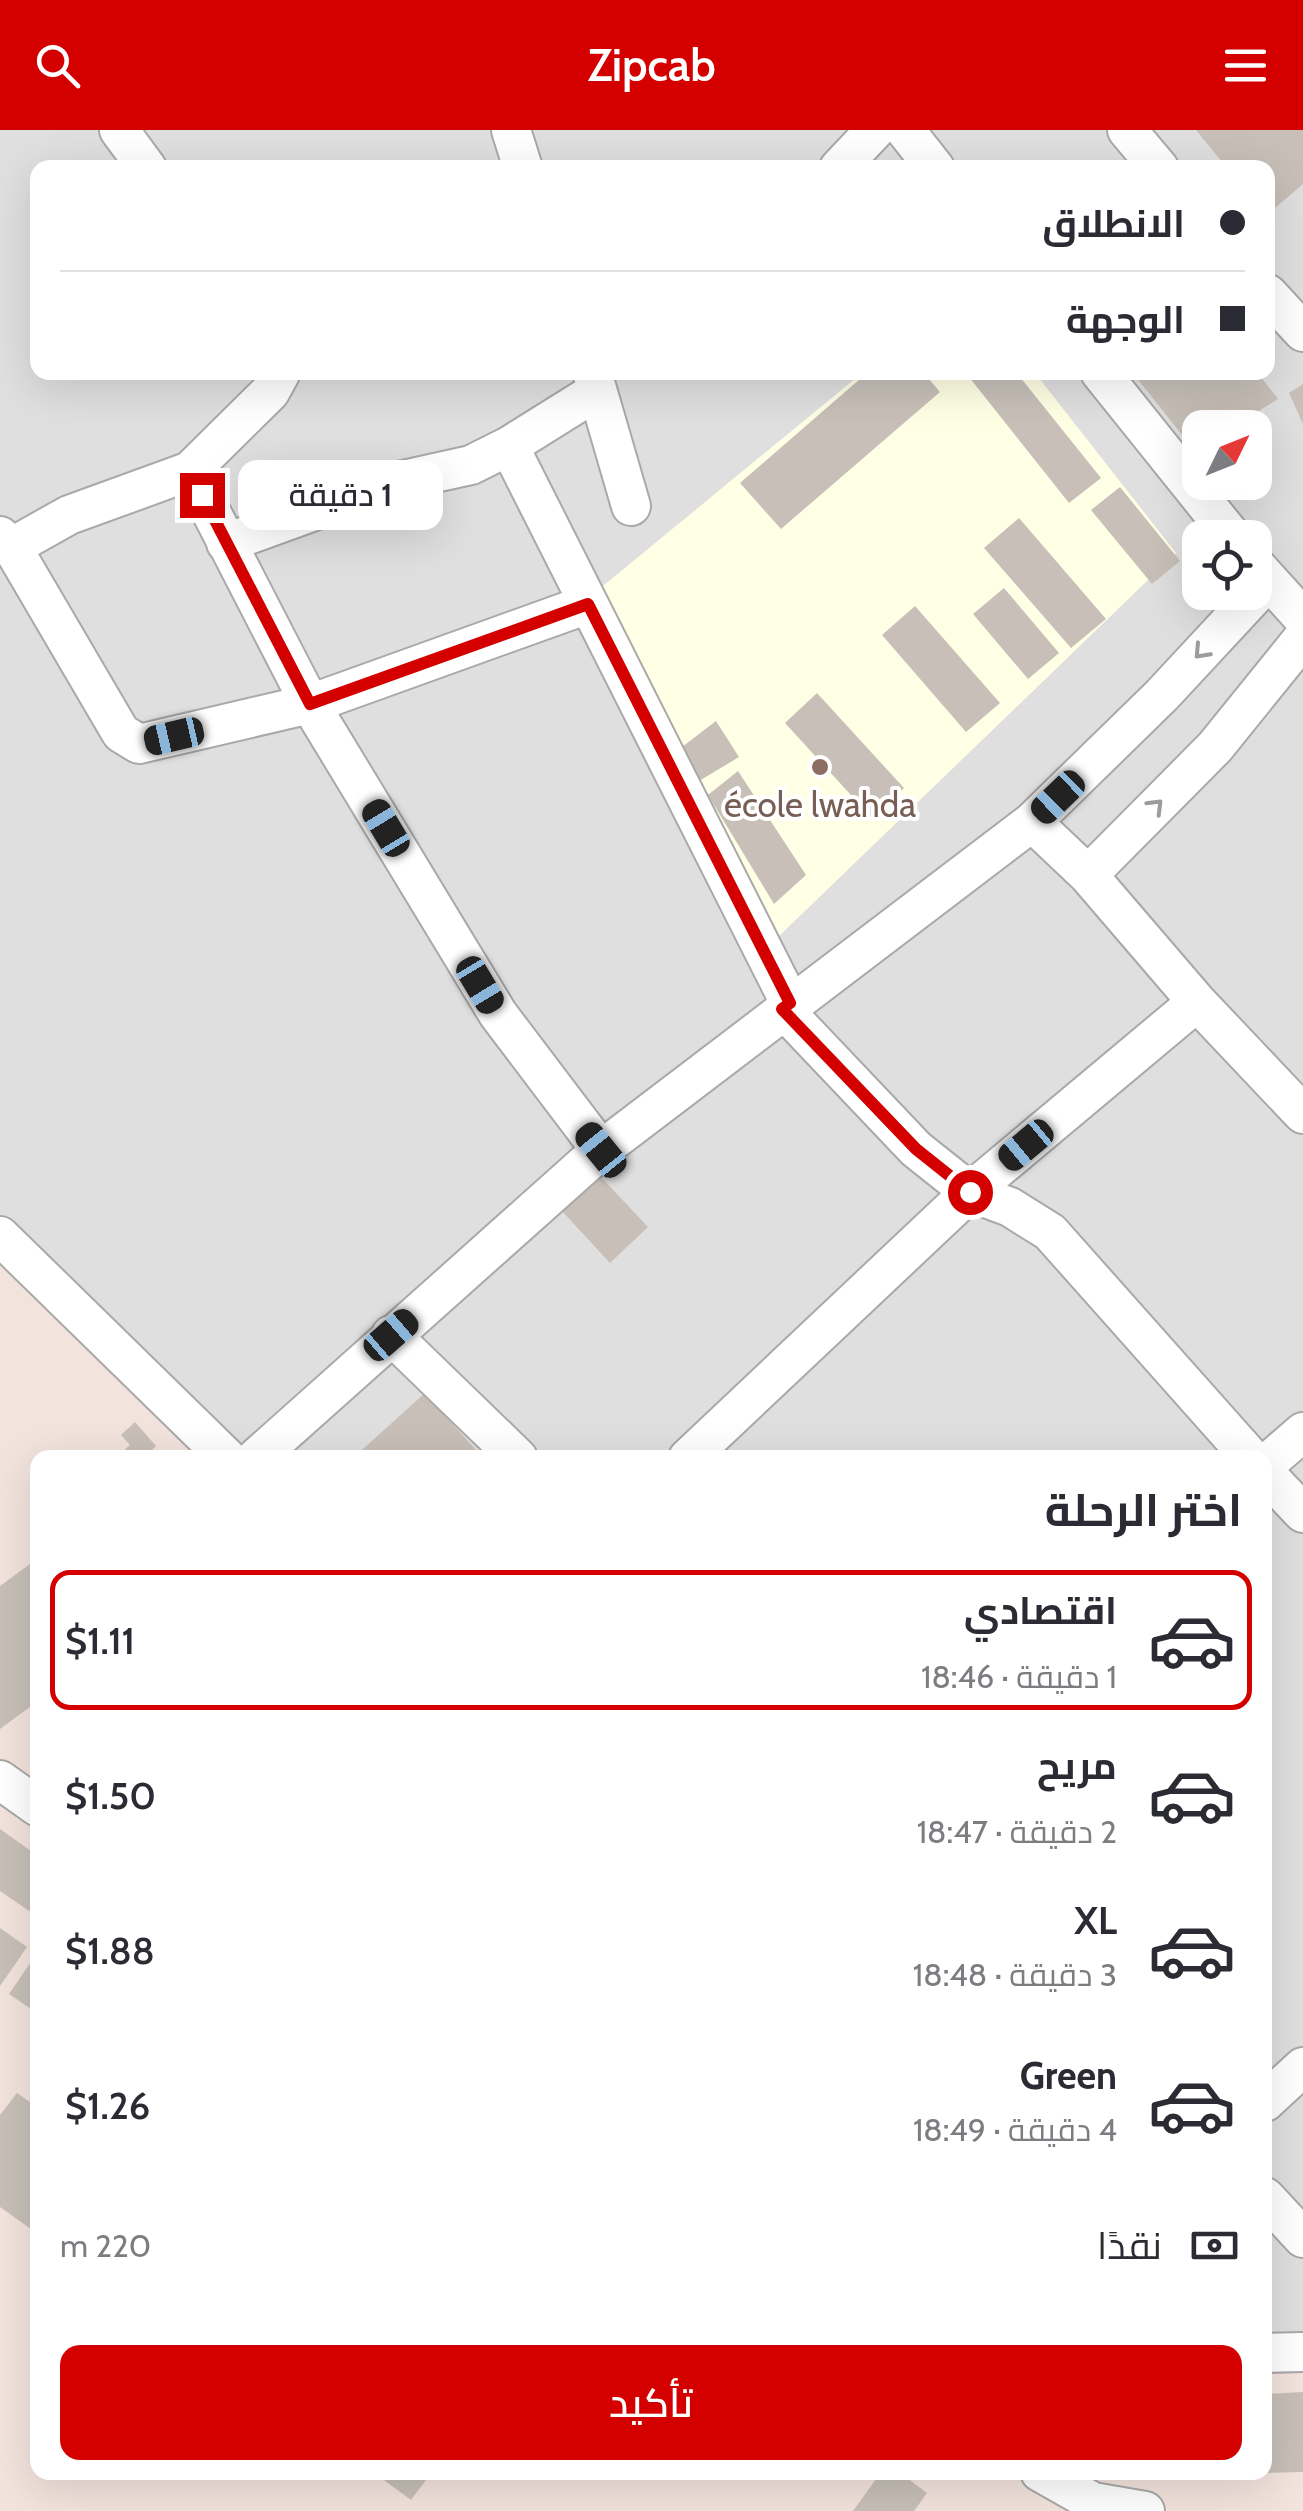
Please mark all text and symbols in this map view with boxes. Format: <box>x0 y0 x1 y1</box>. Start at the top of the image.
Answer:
icon: search <box>30 38 85 93</box>
text: Zipcab <box>587 38 716 92</box>
icon: menu <box>1218 38 1273 93</box>
text: الانطلاق <box>1042 200 1185 247</box>
text: الوجهة <box>1066 296 1185 343</box>
north arrow <box>1182 410 1272 500</box>
map controls <box>1182 410 1272 610</box>
callout: 1 دقيقة <box>237 460 442 530</box>
route end <box>180 473 225 518</box>
text: 1 دقيقة <box>289 475 392 514</box>
button: locate <box>1182 520 1272 610</box>
one-way arrow <box>1195 641 1213 659</box>
car <box>141 715 207 757</box>
marker: école lwahda <box>809 756 831 778</box>
car <box>1026 765 1090 829</box>
place label: école lwahda <box>724 783 916 826</box>
car <box>358 795 414 861</box>
one-way arrow <box>1145 800 1163 818</box>
car <box>452 952 508 1018</box>
car <box>993 1114 1059 1176</box>
car <box>570 1117 632 1183</box>
route start <box>948 1170 993 1215</box>
car <box>359 1304 423 1366</box>
text: اختر الرحلة <box>1045 1483 1242 1537</box>
text: اقتصادي <box>964 1587 1117 1634</box>
icon: car <box>1147 1595 1237 1685</box>
text: $1.11 <box>65 1617 135 1664</box>
text: 1 دقيقة · 18:46 <box>921 1657 1117 1696</box>
text: مريح <box>1037 1742 1117 1789</box>
icon: car <box>1147 1750 1237 1840</box>
text: $1.50 <box>65 1772 156 1819</box>
text: 2 دقيقة · 18:47 <box>917 1812 1117 1851</box>
text: XL <box>1074 1897 1117 1944</box>
icon: car <box>1147 1905 1237 1995</box>
text: $1.88 <box>65 1927 155 1974</box>
text: 3 دقيقة · 18:48 <box>913 1955 1117 1994</box>
text: Green <box>1020 2052 1117 2099</box>
icon: car <box>1147 2060 1237 2150</box>
text: $1.26 <box>65 2082 150 2129</box>
text: 4 دقيقة · 18:49 <box>913 2110 1117 2149</box>
icon: cash <box>1187 2218 1242 2273</box>
text: نقدًا <box>1097 2222 1162 2269</box>
text: 220 m <box>60 2226 151 2265</box>
button: تأكيد <box>60 2345 1242 2460</box>

